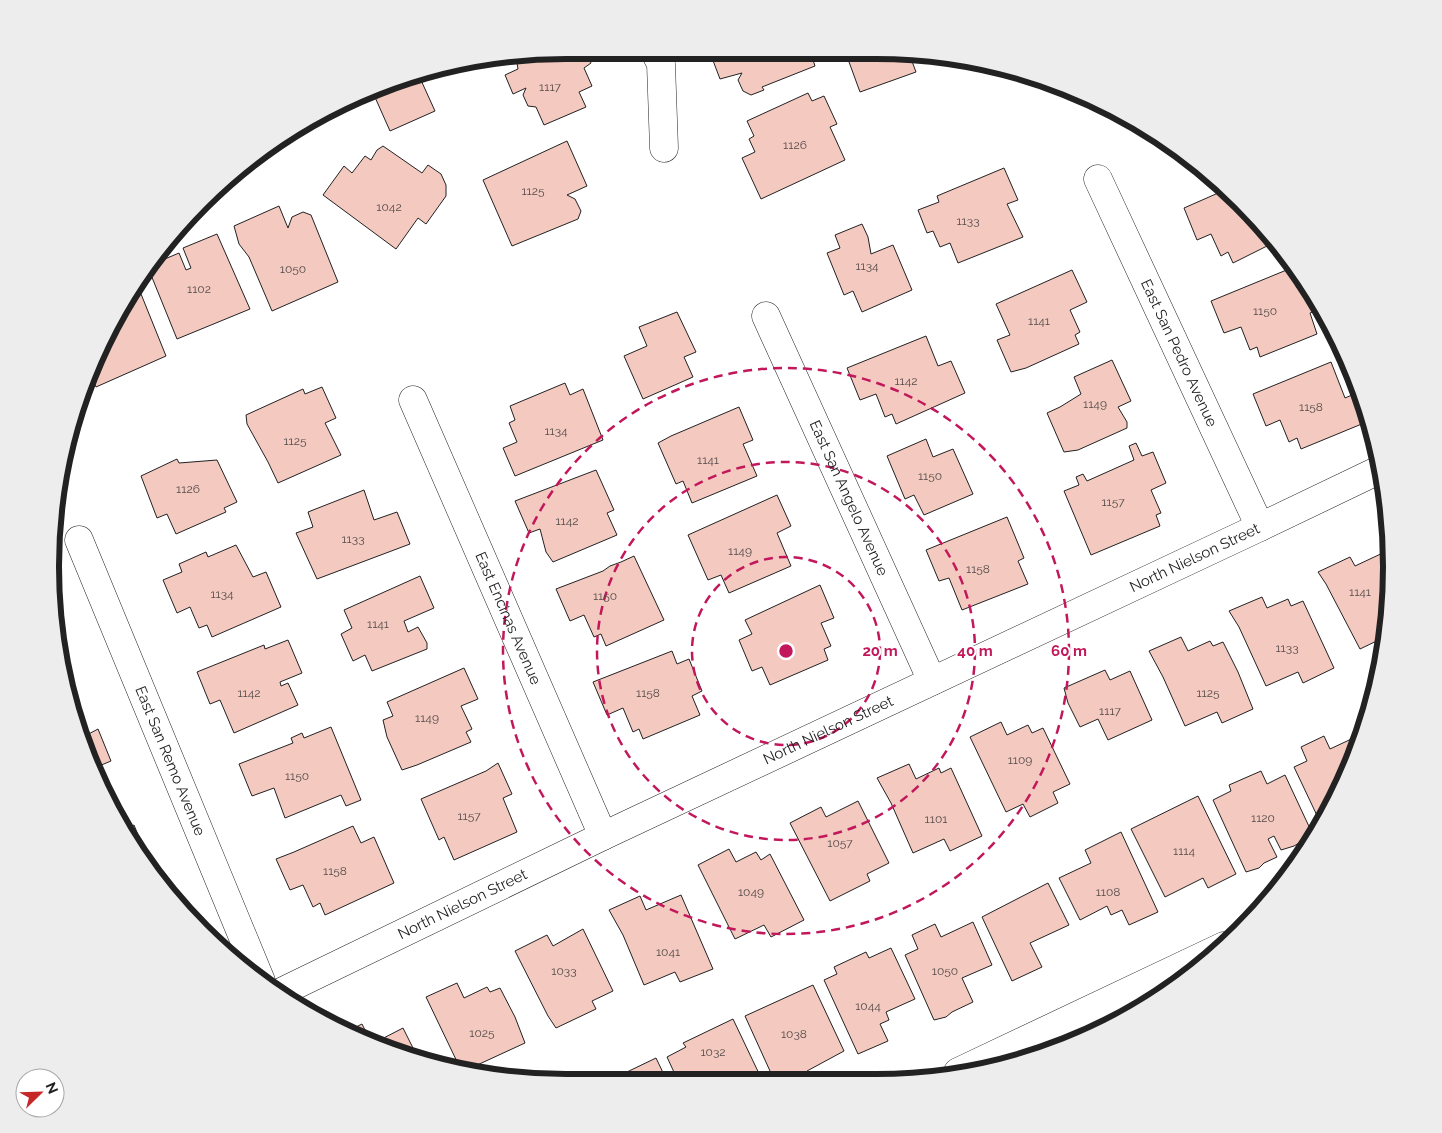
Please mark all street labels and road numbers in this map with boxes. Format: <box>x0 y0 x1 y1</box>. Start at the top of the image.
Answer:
street label: East San Pedro Avenue <box>1137 276 1221 430</box>
street label: East San Angelo Avenue <box>806 417 892 579</box>
street label: North Nielson Street <box>1127 520 1262 596</box>
street label: East Encinas Avenue <box>471 549 545 687</box>
street label: East San Remo Avenue <box>131 683 209 839</box>
street label: North Nielson Street <box>760 692 896 768</box>
street label: North Nielson Street <box>395 865 530 943</box>

